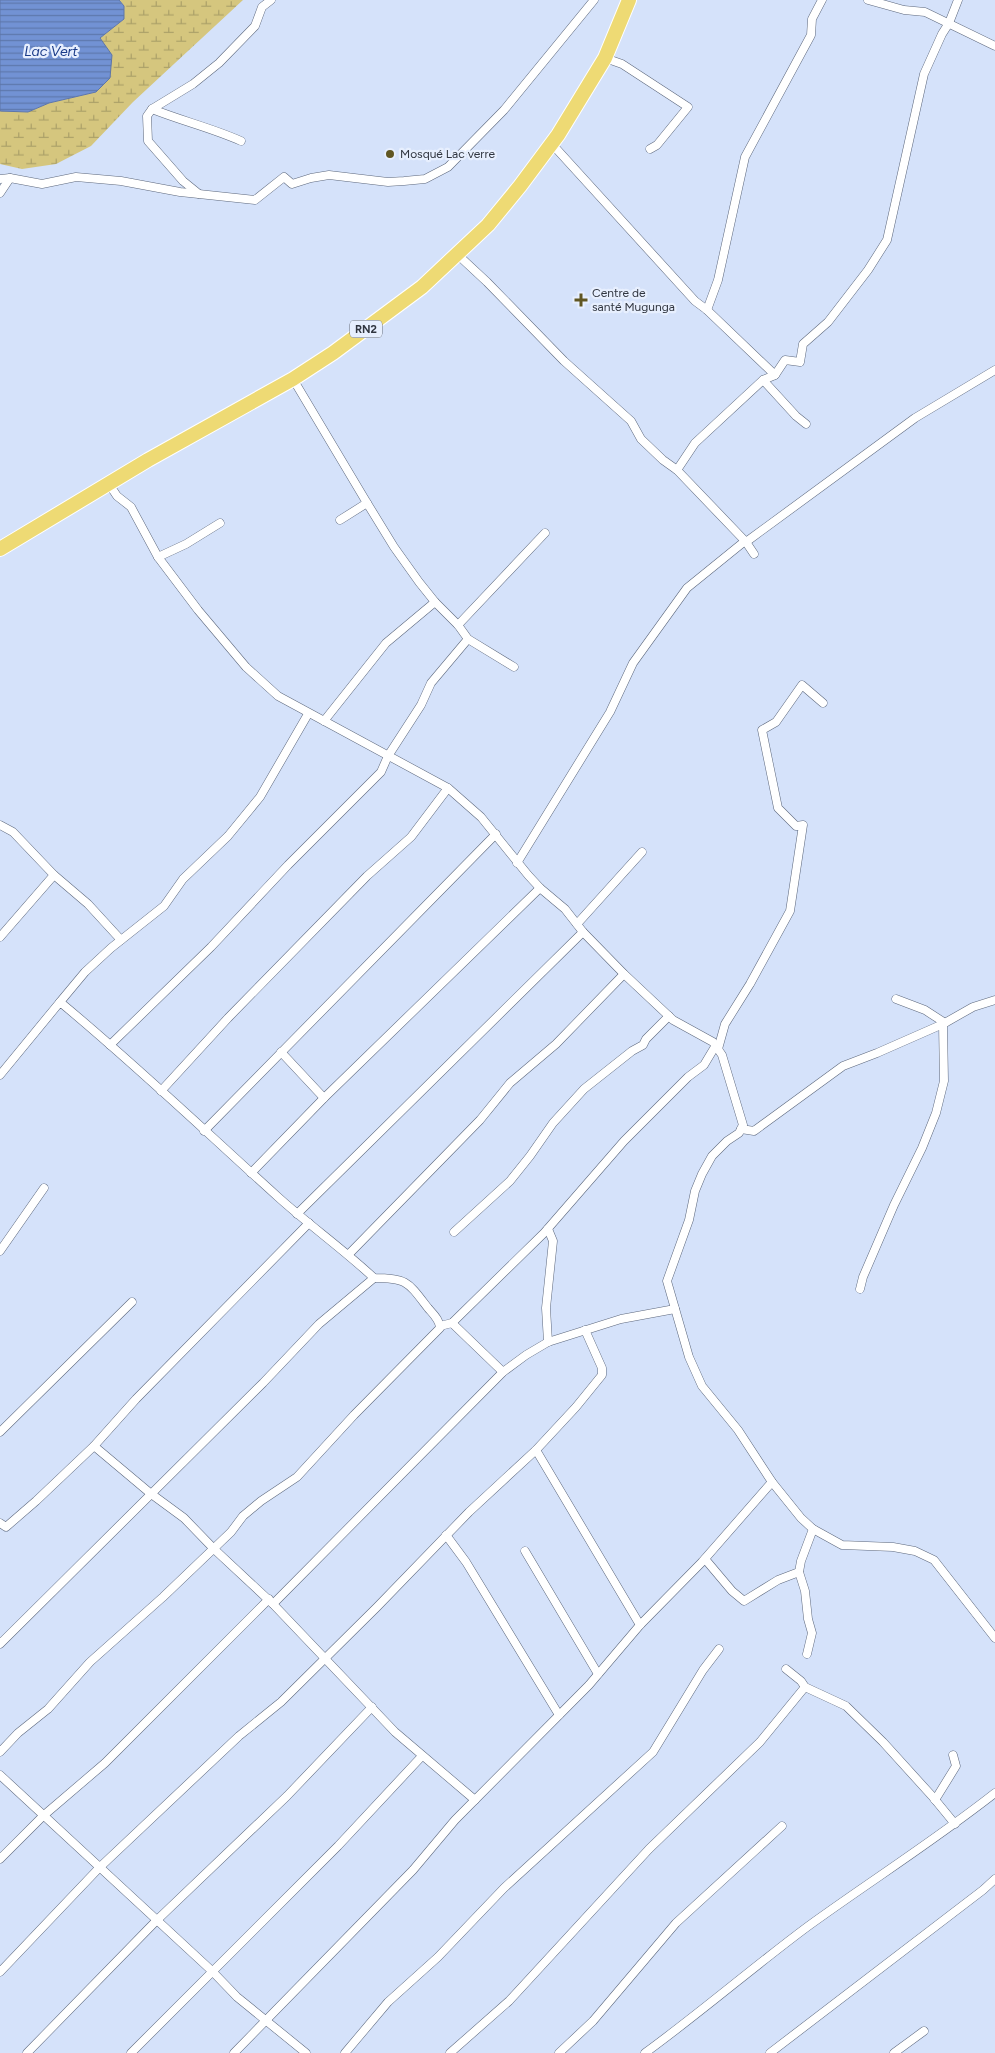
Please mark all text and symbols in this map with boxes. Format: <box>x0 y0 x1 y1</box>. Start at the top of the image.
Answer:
water label: Lac Vert <box>24 43 78 60</box>
place label: Mosqué Lac verre <box>400 147 495 161</box>
marker: Mosqué Lac verre <box>384 148 396 160</box>
place label: Centre de santé Mugunga <box>592 286 675 314</box>
marker: Centre de santé Mugunga <box>574 293 588 307</box>
road number: RN2 <box>350 320 382 338</box>

